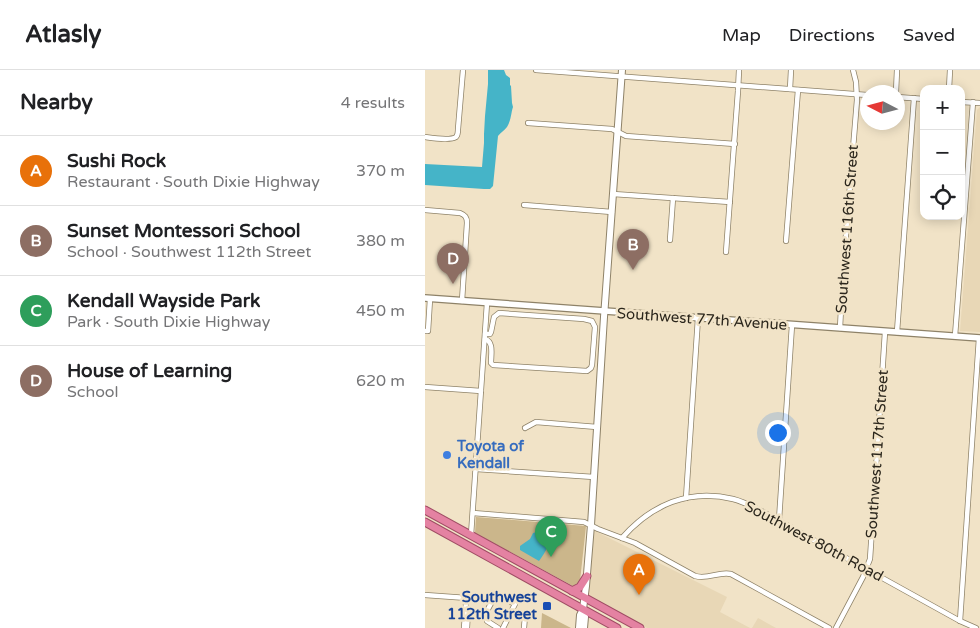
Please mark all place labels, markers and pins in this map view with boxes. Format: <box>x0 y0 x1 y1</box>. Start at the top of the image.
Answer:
pin: B <box>617 229 649 270</box>
pin: D <box>437 243 469 284</box>
place label: Toyota of Kendall <box>456 437 524 472</box>
marker: Toyota of Kendall <box>441 449 453 461</box>
pin: C <box>535 516 567 557</box>
pin: A <box>623 554 655 595</box>
place label: Southwest 112th Street <box>447 588 537 623</box>
marker: Southwest 112th Street <box>541 600 553 612</box>

